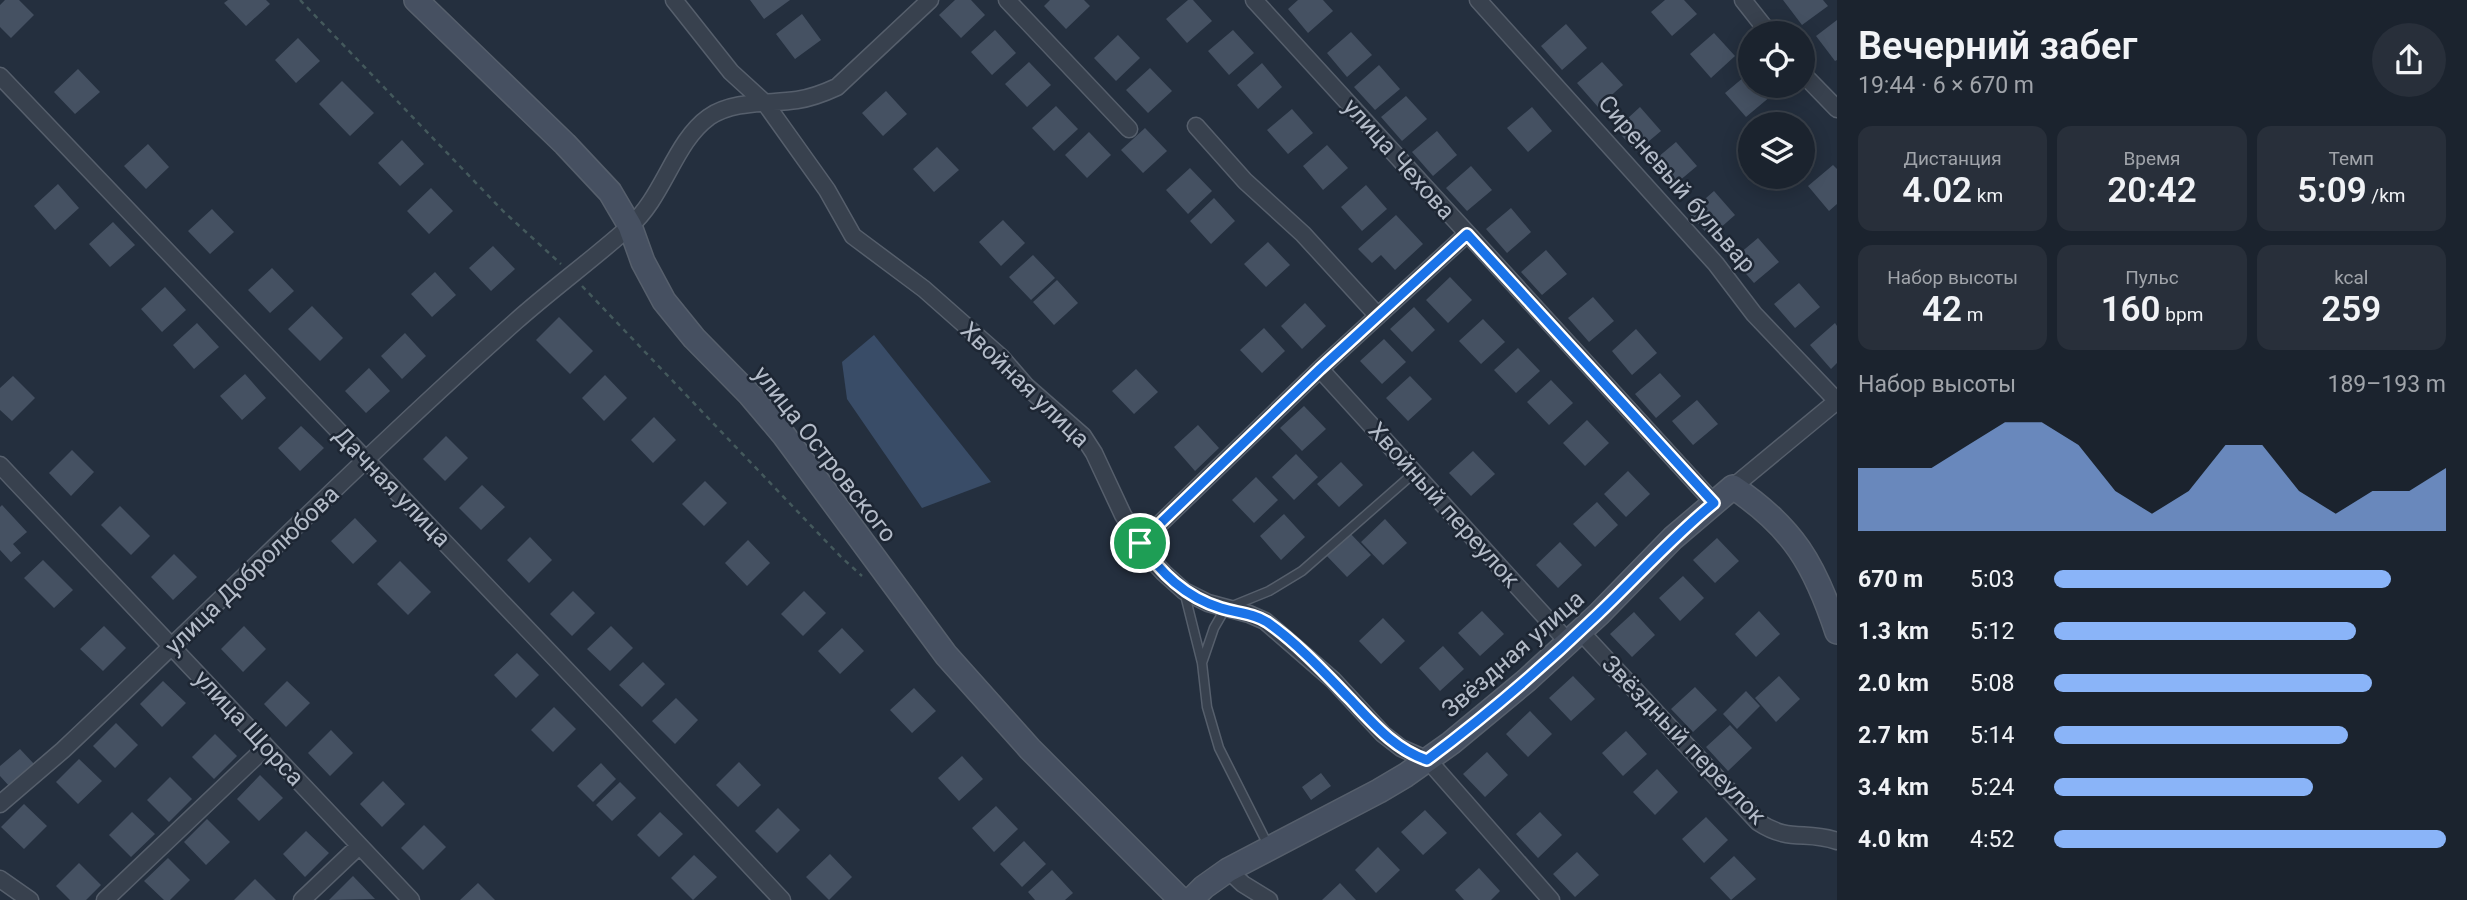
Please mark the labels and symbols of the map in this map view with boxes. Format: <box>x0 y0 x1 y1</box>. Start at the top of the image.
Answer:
street label: Сиреневый бульвар <box>1592 90 1762 278</box>
street label: улица Чехова <box>1337 93 1461 225</box>
street label: Хвойная улица <box>955 317 1095 453</box>
street label: улица Островского <box>748 360 902 548</box>
street label: Хвойный переулок <box>1362 417 1526 593</box>
street label: Дачная улица <box>328 421 456 553</box>
street label: улица Добролюбова <box>159 480 345 660</box>
pin <box>1110 513 1170 573</box>
street label: Звёздная улица <box>1436 585 1590 723</box>
street label: Звёздный переулок <box>1596 650 1772 830</box>
street label: улица Щорса <box>188 664 310 792</box>

